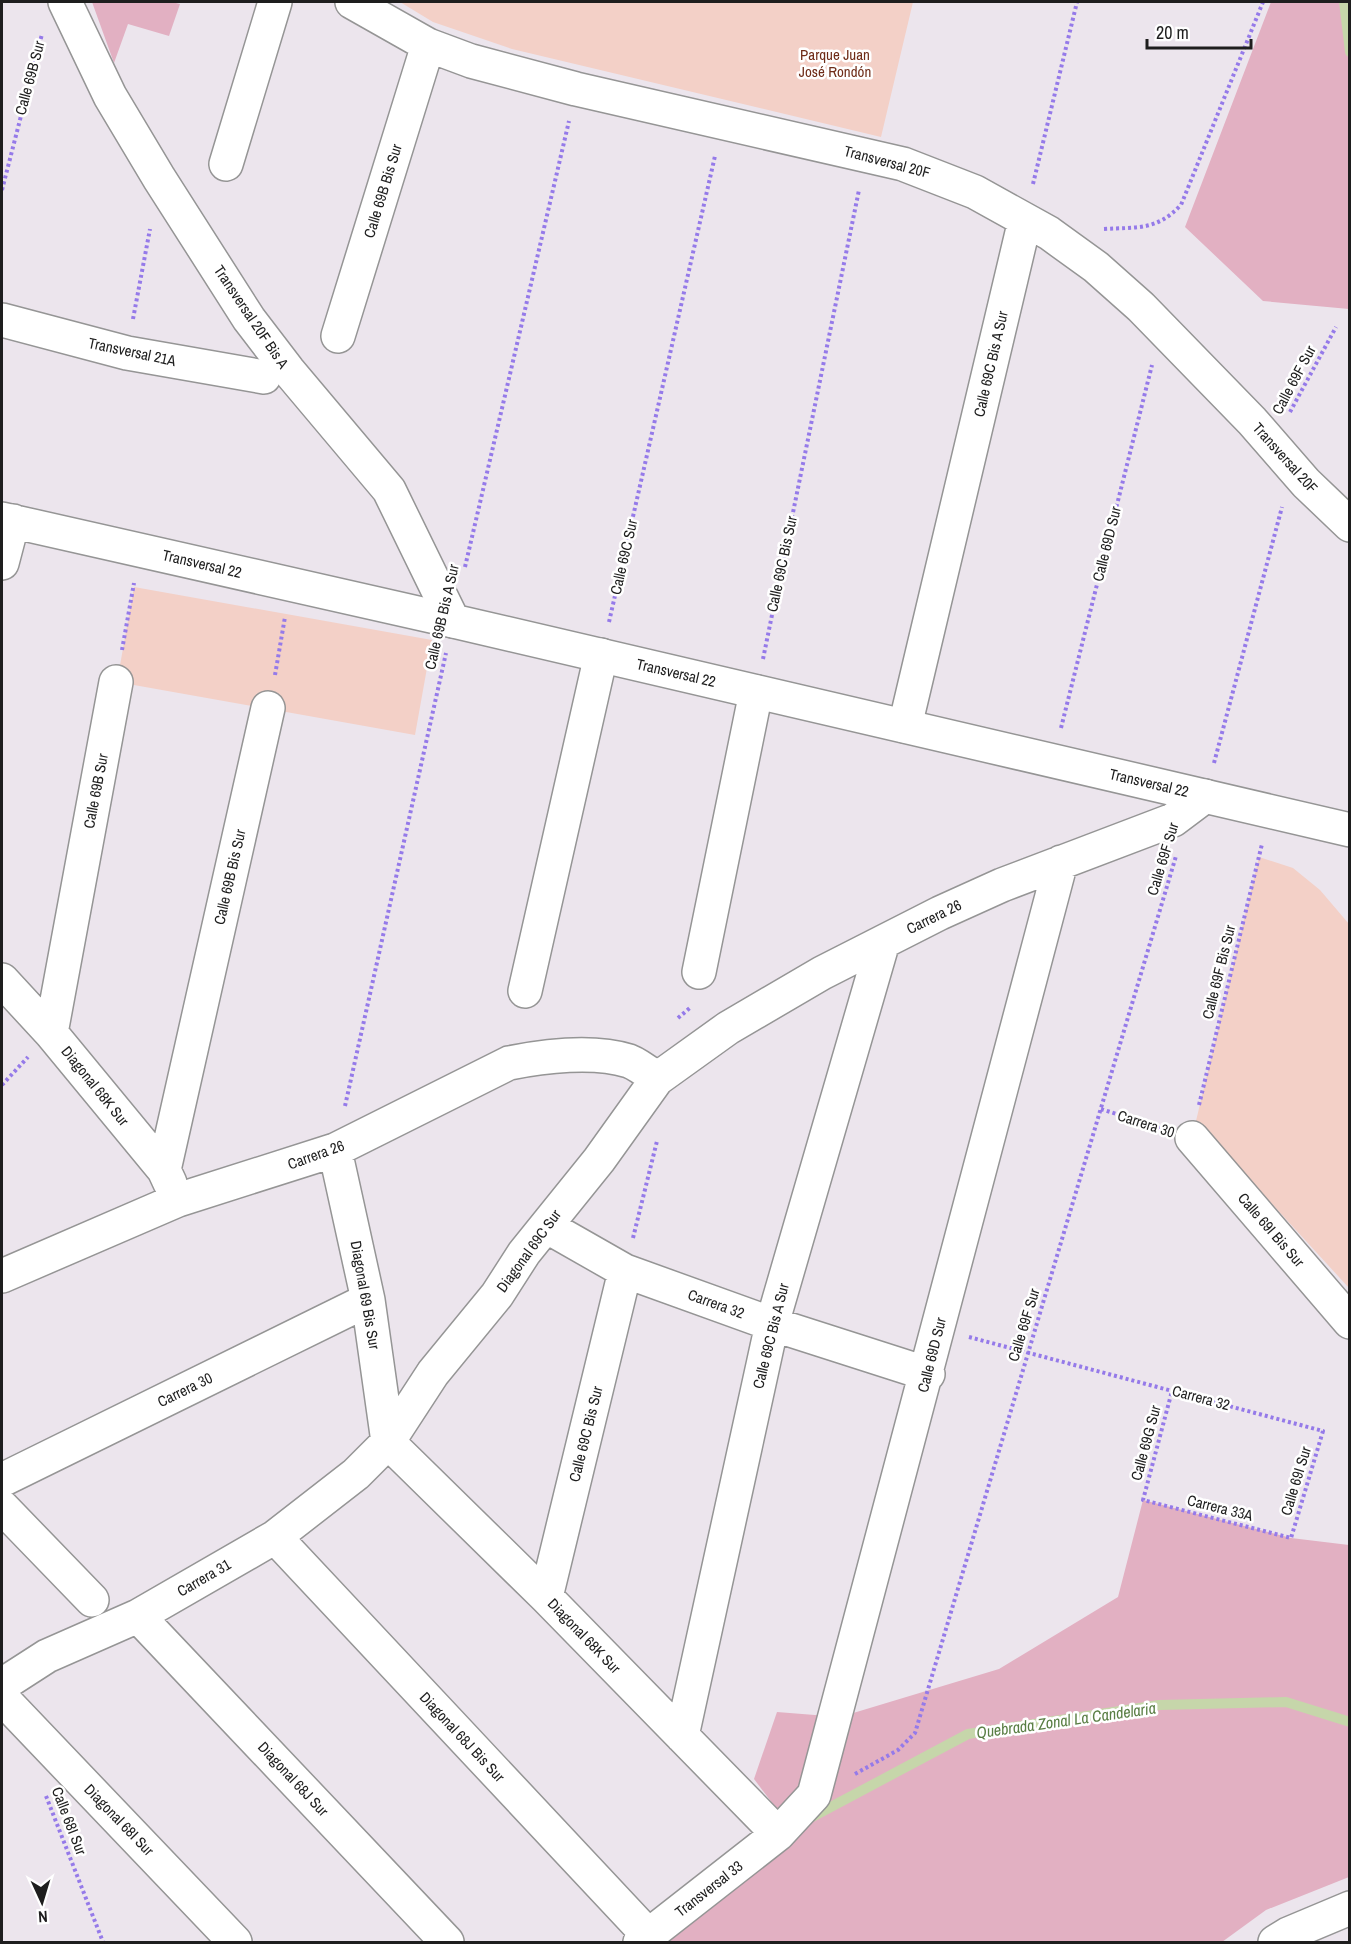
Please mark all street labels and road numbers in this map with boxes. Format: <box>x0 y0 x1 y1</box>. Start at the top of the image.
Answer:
street label: Calle 69B Sur <box>10 39 49 117</box>
street label: Transversal 20F <box>842 140 933 183</box>
street label: Calle 69B Bis Sur <box>358 141 407 240</box>
street label: Transversal 20F Bis A <box>209 261 294 373</box>
street label: Calle 69C Bis A Sur <box>968 309 1013 419</box>
street label: Transversal 21A <box>86 332 179 371</box>
street label: Calle 69F Sur <box>1267 342 1320 418</box>
street label: Transversal 20F <box>1248 418 1323 498</box>
street label: Calle 69D Sur <box>1087 504 1126 584</box>
street label: Calle 69C Bis Sur <box>761 514 802 614</box>
street label: Calle 69C Sur <box>605 517 642 597</box>
street label: Transversal 22 <box>160 544 244 583</box>
street label: Calle 69B Bis A Sur <box>419 562 464 672</box>
street label: Transversal 22 <box>634 653 718 692</box>
street label: Calle 69B Sur <box>78 752 113 830</box>
street label: Transversal 22 <box>1107 763 1191 802</box>
street label: Calle 69F Sur <box>1141 820 1184 898</box>
street label: Calle 69B Bis Sur <box>208 827 251 927</box>
street label: Carrera 26 <box>903 894 965 939</box>
street label: Calle 69F Bis Sur <box>1197 923 1240 1021</box>
street label: Diagonal 68K Sur <box>57 1041 134 1130</box>
street label: Carrera 30 <box>1115 1104 1177 1143</box>
street label: Carrera 26 <box>285 1135 347 1174</box>
street label: Calle 69I Bis Sur <box>1233 1188 1310 1271</box>
street label: Diagonal 69C Sur <box>491 1205 566 1296</box>
street label: Diagonal 69 Bis Sur <box>346 1239 385 1351</box>
street label: Calle 69C Bis A Sur <box>747 1281 794 1391</box>
street label: Carrera 32 <box>685 1284 748 1324</box>
street label: Calle 69F Sur <box>1002 1286 1045 1364</box>
street label: Calle 69D Sur <box>912 1315 951 1395</box>
street label: Carrera 30 <box>154 1367 216 1412</box>
street label: Carrera 32 <box>1170 1380 1232 1415</box>
street label: Calle 69C Bis Sur <box>564 1384 608 1484</box>
street label: Calle 69G Sur <box>1125 1403 1166 1483</box>
street label: Calle 69I Sur <box>1275 1444 1316 1518</box>
street label: Carrera 33A <box>1185 1489 1256 1526</box>
street label: Carrera 31 <box>173 1554 235 1601</box>
street label: Diagonal 68K Sur <box>543 1593 626 1678</box>
street label: Diagonal 68J Bis Sur <box>415 1687 510 1786</box>
street label: Diagonal 68J Sur <box>253 1737 333 1821</box>
street label: Diagonal 68I Sur <box>80 1779 159 1860</box>
street label: Calle 68I Sur <box>47 1784 92 1858</box>
street label: Transversal 33 <box>670 1855 747 1922</box>

